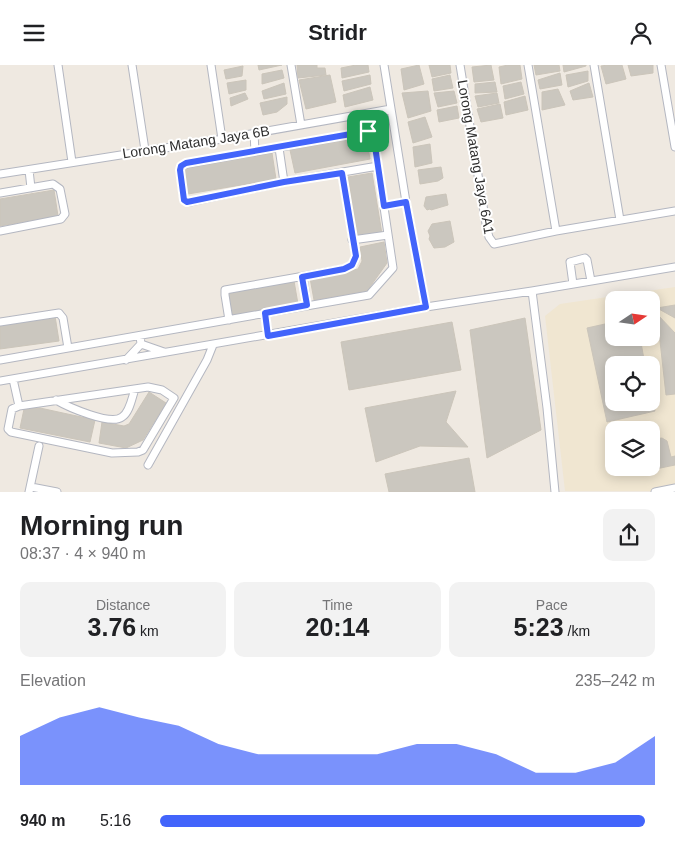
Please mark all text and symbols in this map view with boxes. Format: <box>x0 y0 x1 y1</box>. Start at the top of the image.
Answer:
icon: menu <box>20 19 48 47</box>
icon: person <box>627 19 655 47</box>
text: Stridr <box>308 20 367 45</box>
street label: Lorong Matang Jaya 6A1 <box>455 79 497 236</box>
pin <box>347 110 389 152</box>
icon: arrive <box>354 117 382 145</box>
street label: Lorong Matang Jaya 6B <box>121 122 271 162</box>
north arrow <box>605 291 660 346</box>
map controls <box>605 291 660 476</box>
button: locate <box>605 356 660 411</box>
button: layers <box>605 421 660 476</box>
button: share <box>603 509 655 561</box>
text: Morning run <box>20 510 183 541</box>
text: 08:37 · 4 × 940 m <box>20 545 146 562</box>
text: Distance <box>96 597 150 613</box>
text: Time <box>322 597 353 613</box>
text: Pace <box>536 597 568 613</box>
text: 3.76 <box>88 613 136 641</box>
text: 20:14 <box>306 613 369 641</box>
text: 5:23 <box>514 613 564 641</box>
text: km <box>136 623 159 639</box>
text: /km <box>564 623 590 639</box>
text: Elevation <box>20 672 86 689</box>
text: 235–242 m <box>575 672 655 689</box>
text: 940 m <box>20 812 65 829</box>
text: 5:16 <box>100 812 131 829</box>

